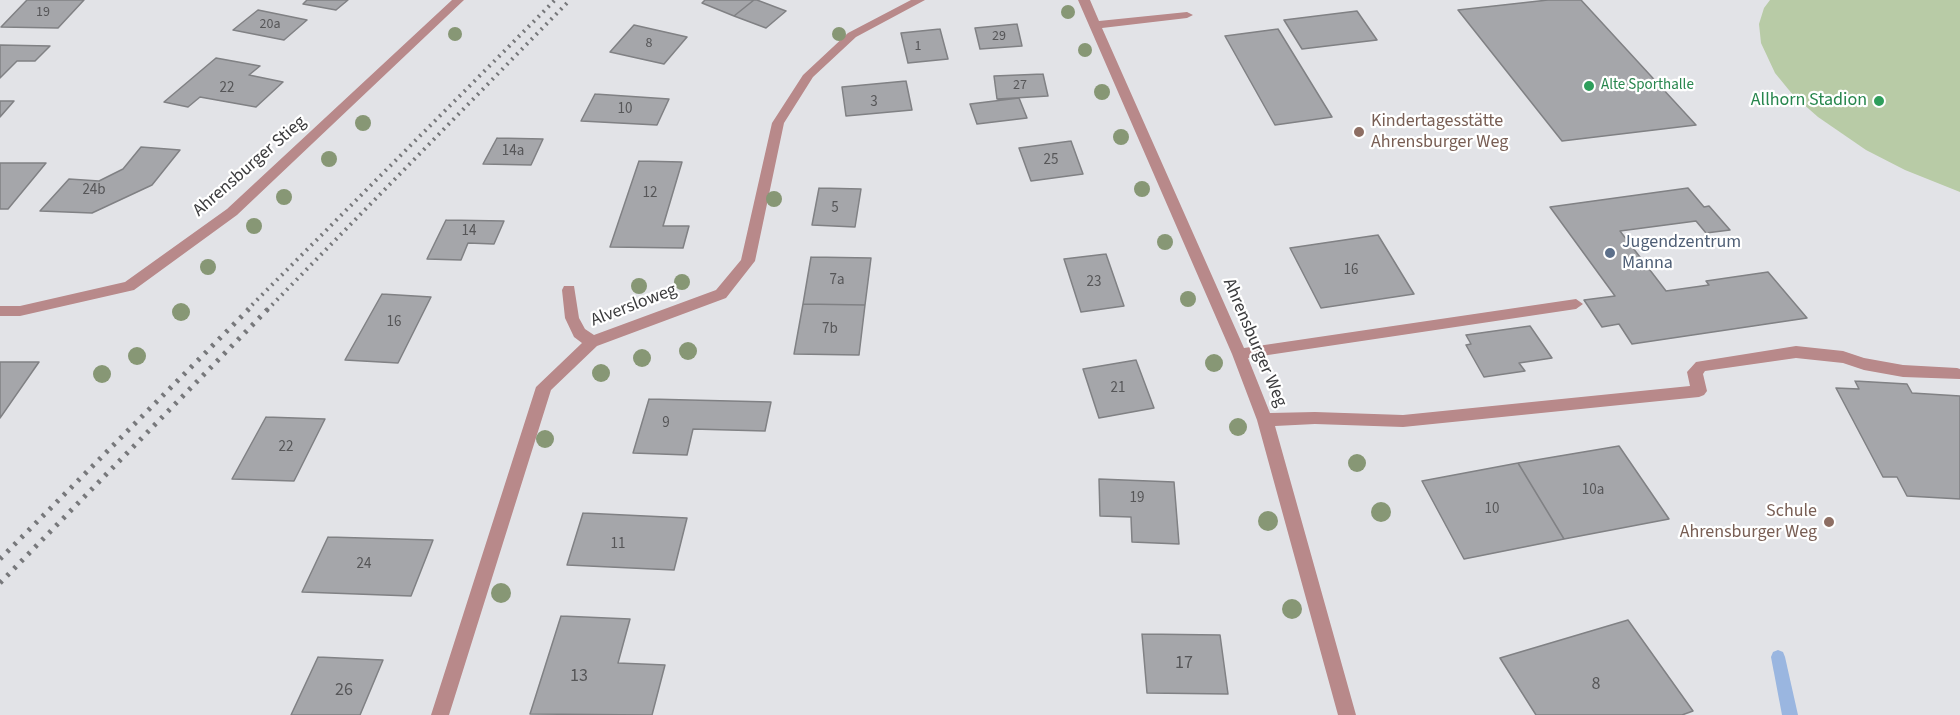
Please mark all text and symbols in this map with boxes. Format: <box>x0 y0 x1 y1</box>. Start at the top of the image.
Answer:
house number: 19 <box>36 5 50 21</box>
house number: 20a <box>260 17 280 33</box>
house number: 29 <box>992 29 1006 45</box>
house number: 8 <box>646 36 652 52</box>
house number: 1 <box>915 39 921 55</box>
place label: Alte Sporthalle <box>1601 77 1694 95</box>
house number: 27 <box>1013 78 1027 94</box>
marker: Alte Sporthalle <box>1582 79 1596 93</box>
house number: 22 <box>220 80 234 98</box>
place label: Allhorn Stadion <box>1751 90 1867 112</box>
house number: 3 <box>870 94 878 112</box>
marker: Allhorn Stadion <box>1872 94 1886 108</box>
house number: 10 <box>618 101 632 119</box>
place label: Kindertagesstätte Ahrensburger Weg <box>1371 111 1508 154</box>
street label: Ahrensburger Stieg <box>189 112 311 222</box>
marker: Kindertagesstätte Ahrensburger Weg <box>1352 125 1366 139</box>
house number: 14a <box>502 143 524 161</box>
house number: 25 <box>1044 152 1058 170</box>
house number: 24b <box>82 182 106 200</box>
house number: 12 <box>643 185 657 203</box>
house number: 5 <box>831 200 839 218</box>
house number: 14 <box>462 223 476 241</box>
place label: Jugendzentrum Manna <box>1622 232 1741 274</box>
marker: Jugendzentrum Manna <box>1603 246 1617 260</box>
house number: 16 <box>1344 262 1358 280</box>
house number: 7a <box>829 272 845 290</box>
house number: 23 <box>1087 274 1101 292</box>
street label: Ahrensburger Weg <box>1217 276 1291 410</box>
street label: Alversloweg <box>588 280 680 332</box>
house number: 16 <box>387 314 401 332</box>
house number: 7b <box>822 321 838 339</box>
house number: 21 <box>1111 380 1125 398</box>
house number: 9 <box>662 415 670 433</box>
house number: 22 <box>279 439 293 457</box>
house number: 10a <box>1582 482 1604 500</box>
house number: 19 <box>1130 490 1144 508</box>
house number: 10 <box>1485 501 1499 519</box>
place label: Schule Ahrensburger Weg <box>1680 501 1817 544</box>
marker: Schule Ahrensburger Weg <box>1822 515 1836 529</box>
house number: 11 <box>611 536 625 554</box>
house number: 24 <box>357 556 371 574</box>
house number: 17 <box>1175 653 1193 675</box>
house number: 13 <box>570 666 588 688</box>
house number: 8 <box>1592 674 1600 696</box>
house number: 26 <box>335 680 353 702</box>

